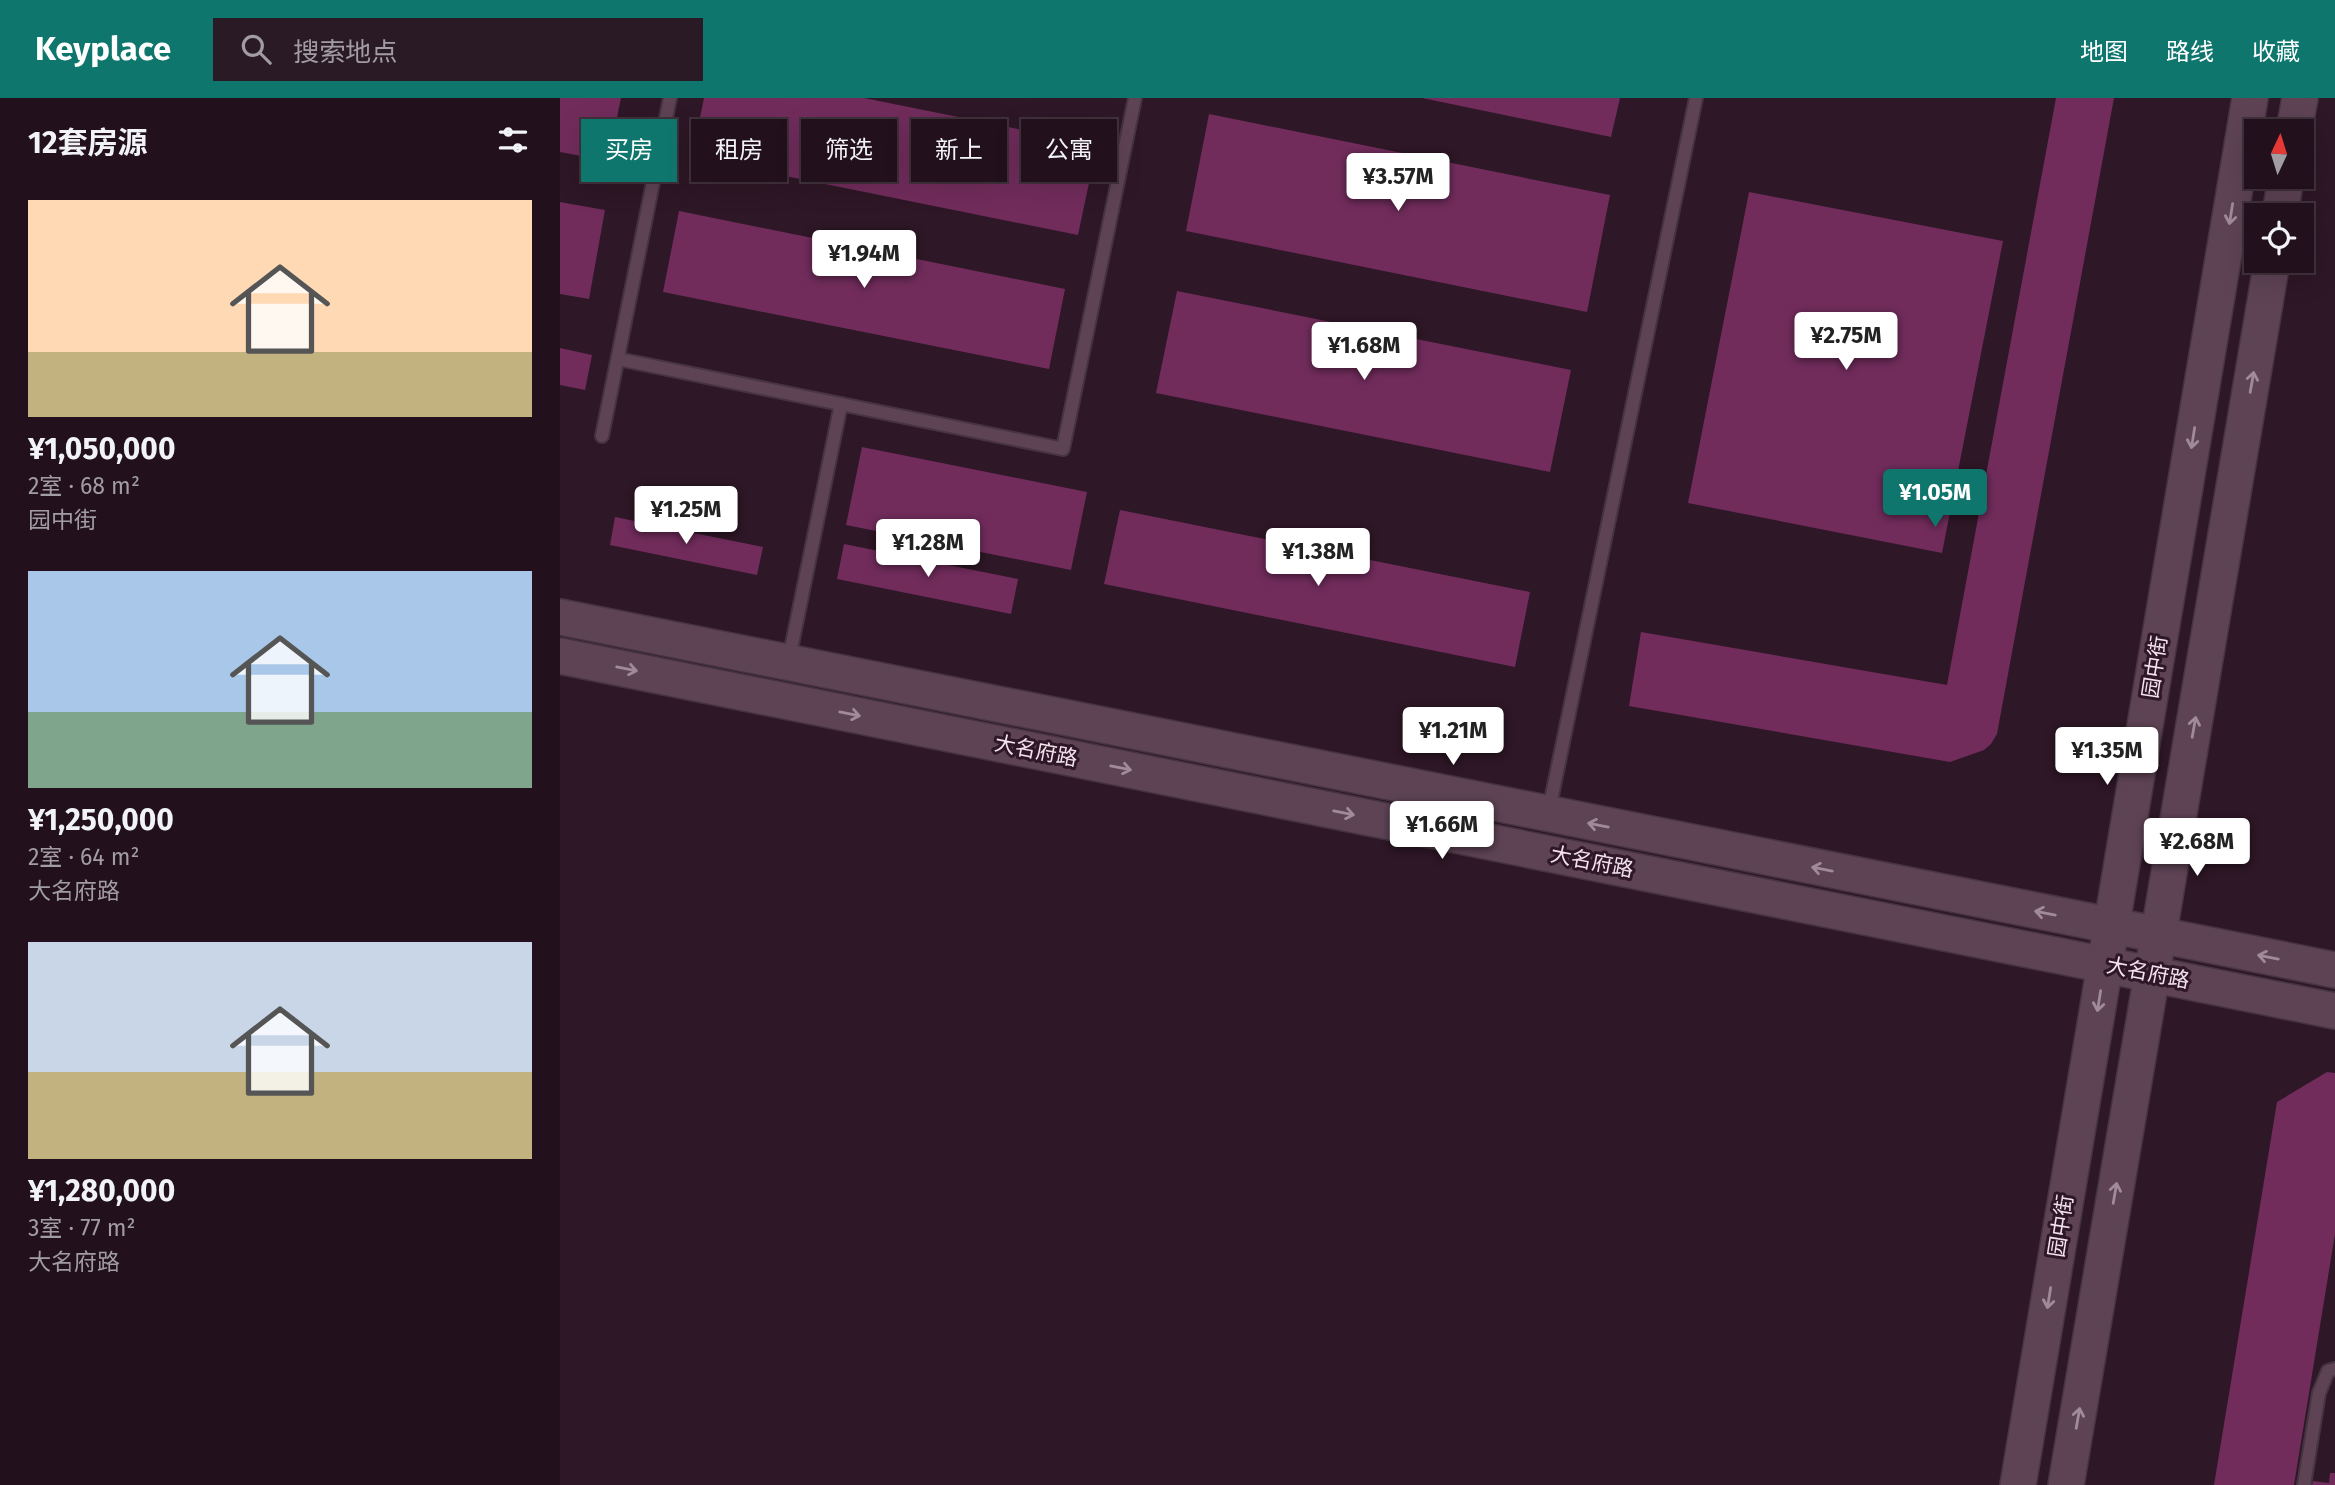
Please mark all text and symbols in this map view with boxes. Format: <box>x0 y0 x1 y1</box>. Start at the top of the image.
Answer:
search box <box>213 18 703 81</box>
text: Keyplace <box>35 29 171 69</box>
icon: search <box>237 30 275 68</box>
text: 搜索地点 <box>293 37 397 68</box>
text: 地图 <box>2080 38 2128 66</box>
text: 路线 <box>2166 38 2214 66</box>
text: 收藏 <box>2252 38 2300 66</box>
chip: 买房 <box>581 119 677 182</box>
chip: 租房 <box>691 119 787 182</box>
chip: 筛选 <box>801 119 897 182</box>
chip: 新上 <box>911 119 1007 182</box>
chip: 公寓 <box>1021 119 1117 182</box>
north arrow <box>2244 119 2314 189</box>
map controls <box>2244 119 2314 273</box>
icon: filters <box>494 121 532 159</box>
text: 12套房源 <box>28 125 147 161</box>
pin: ¥3.57M <box>1341 153 1455 213</box>
text: ¥3.57M <box>1363 162 1433 190</box>
one-way arrow <box>2224 202 2237 225</box>
button: locate <box>2244 203 2314 273</box>
pin: ¥1.94M <box>807 230 921 290</box>
text: ¥1.94M <box>828 239 900 267</box>
icon: home <box>217 246 343 372</box>
pin: ¥2.75M <box>1789 313 1903 372</box>
text: ¥2.75M <box>1810 321 1882 349</box>
pin: ¥1.68M <box>1307 322 1421 382</box>
text: ¥1.68M <box>1328 331 1400 359</box>
one-way arrow <box>2246 371 2259 394</box>
one-way arrow <box>2186 426 2199 449</box>
text: ¥1,050,000 <box>28 431 175 467</box>
pin: ¥1.05M <box>1878 470 1992 529</box>
text: 2室 · 68 m² <box>28 472 140 500</box>
text: ¥1.05M <box>1899 478 1971 506</box>
pin: ¥1.25M <box>629 486 743 546</box>
text: ¥1.25M <box>651 495 721 523</box>
text: 园中街 <box>28 506 97 534</box>
pin: ¥1.28M <box>871 519 985 579</box>
text: ¥1.28M <box>892 528 964 556</box>
pin: ¥1.38M <box>1261 528 1375 588</box>
text: ¥1.38M <box>1282 537 1354 565</box>
icon: home <box>217 617 343 743</box>
street label: 园中街 <box>2137 634 2173 700</box>
one-way arrow <box>615 663 638 677</box>
one-way arrow <box>838 707 861 721</box>
pin: ¥1.21M <box>1396 708 1510 767</box>
text: ¥1.21M <box>1419 716 1487 744</box>
one-way arrow <box>2188 717 2201 739</box>
pin: ¥1.35M <box>2050 728 2164 787</box>
street label: 大名府路 <box>992 730 1080 772</box>
text: ¥1.35M <box>2071 736 2143 764</box>
one-way arrow <box>1109 762 1132 775</box>
text: ¥1,250,000 <box>28 802 174 838</box>
pin: ¥1.66M <box>1385 802 1499 861</box>
one-way arrow <box>1332 806 1355 820</box>
text: ¥1.66M <box>1406 810 1478 838</box>
one-way arrow <box>1587 817 1610 831</box>
pin: ¥2.68M <box>2140 818 2254 878</box>
text: ¥2.68M <box>2160 827 2234 855</box>
street label: 大名府路 <box>1548 841 1636 883</box>
text: 2室 · 64 m² <box>28 843 139 871</box>
one-way arrow <box>1811 861 1834 875</box>
text: 大名府路 <box>28 877 120 905</box>
one-way arrow <box>2034 905 2057 919</box>
one-way arrow <box>2257 949 2280 963</box>
street label: 大名府路 <box>2104 952 2192 994</box>
icon: home <box>217 988 343 1114</box>
one-way arrow <box>2092 989 2105 1012</box>
text: ¥1,280,000 <box>28 1173 175 1209</box>
one-way arrow <box>2109 1182 2122 1205</box>
street label: 园中街 <box>2043 1193 2079 1259</box>
text: 3室 · 77 m² <box>28 1214 136 1242</box>
text: 大名府路 <box>28 1248 120 1276</box>
one-way arrow <box>2042 1286 2055 1308</box>
one-way arrow <box>2072 1407 2085 1430</box>

